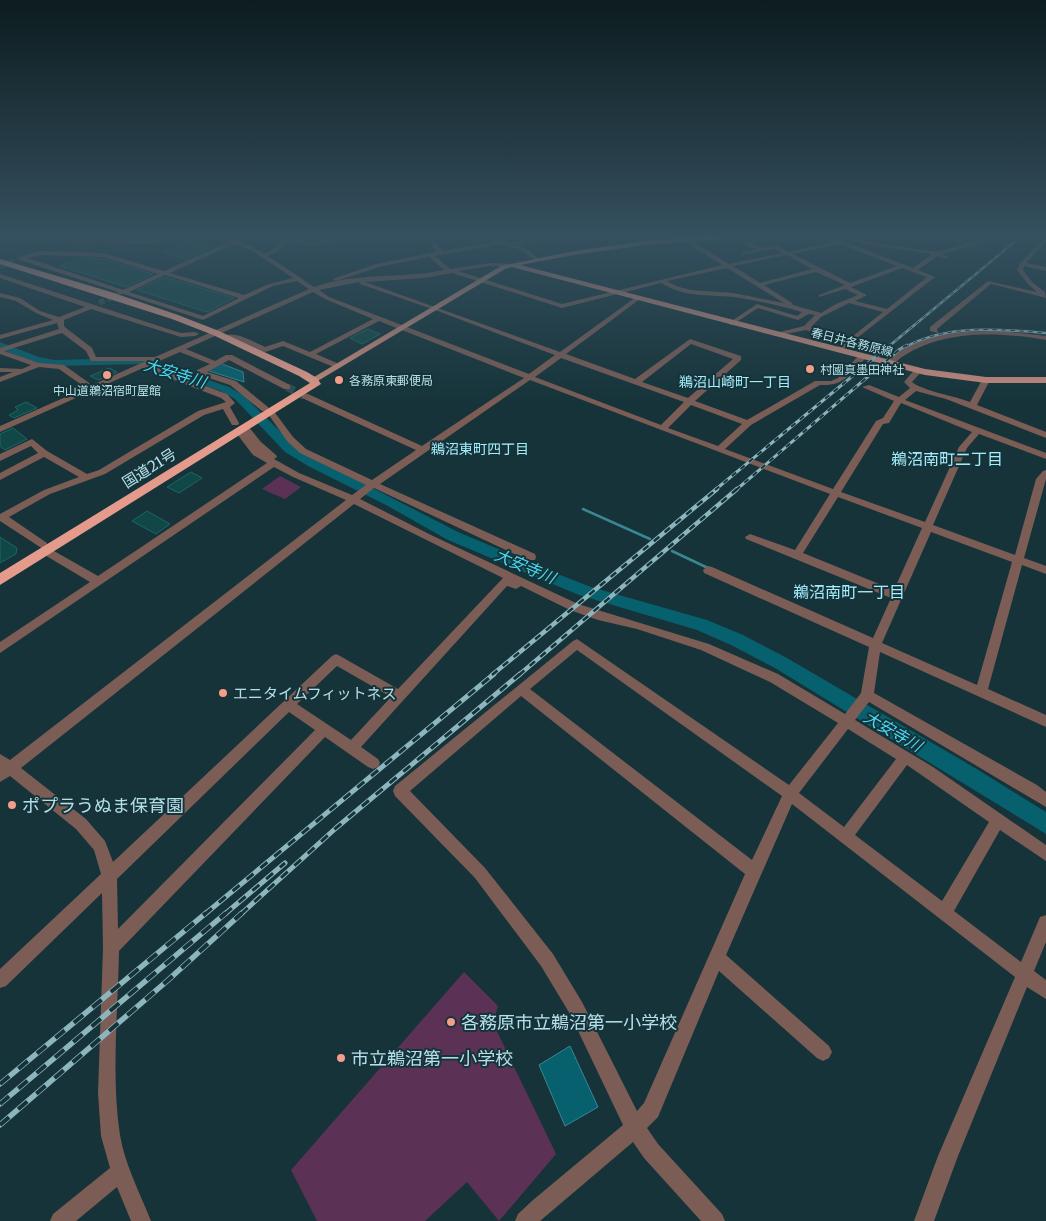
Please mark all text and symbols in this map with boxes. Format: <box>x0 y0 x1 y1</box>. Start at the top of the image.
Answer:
street label: 春日井各務原線 <box>809 325 895 359</box>
water label: 大安寺川 <box>141 354 210 393</box>
place label: 村國真墨田神社 <box>820 362 904 377</box>
marker: 村國真墨田神社 <box>804 363 816 375</box>
marker: 中山道鵜沼宿町屋館 <box>101 369 113 381</box>
place label: 各務原東郵便局 <box>349 373 433 388</box>
district label: 鵜沼山崎町一丁目 <box>679 373 791 391</box>
marker: 各務原東郵便局 <box>333 374 345 386</box>
place label: 中山道鵜沼宿町屋館 <box>53 383 161 398</box>
district label: 鵜沼東町四丁目 <box>431 440 529 458</box>
street label: 国道21号 <box>118 444 180 492</box>
district label: 鵜沼南町二丁目 <box>891 449 1003 469</box>
water label: 大安寺川 <box>492 544 560 588</box>
district label: 鵜沼南町一丁目 <box>793 582 905 602</box>
place label: エニタイムフィットネス <box>233 684 397 703</box>
marker: エニタイムフィットネス <box>217 687 229 699</box>
water label: 大安寺川 <box>860 706 927 757</box>
place label: ポプラうぬま保育園 <box>22 794 184 817</box>
marker: ポプラうぬま保育園 <box>6 799 18 811</box>
place label: 各務原市立鵜沼第一小学校 <box>461 1011 677 1034</box>
marker: 各務原市立鵜沼第一小学校 <box>445 1016 457 1028</box>
place label: 市立鵜沼第一小学校 <box>351 1047 513 1070</box>
marker: 市立鵜沼第一小学校 <box>335 1052 347 1064</box>

